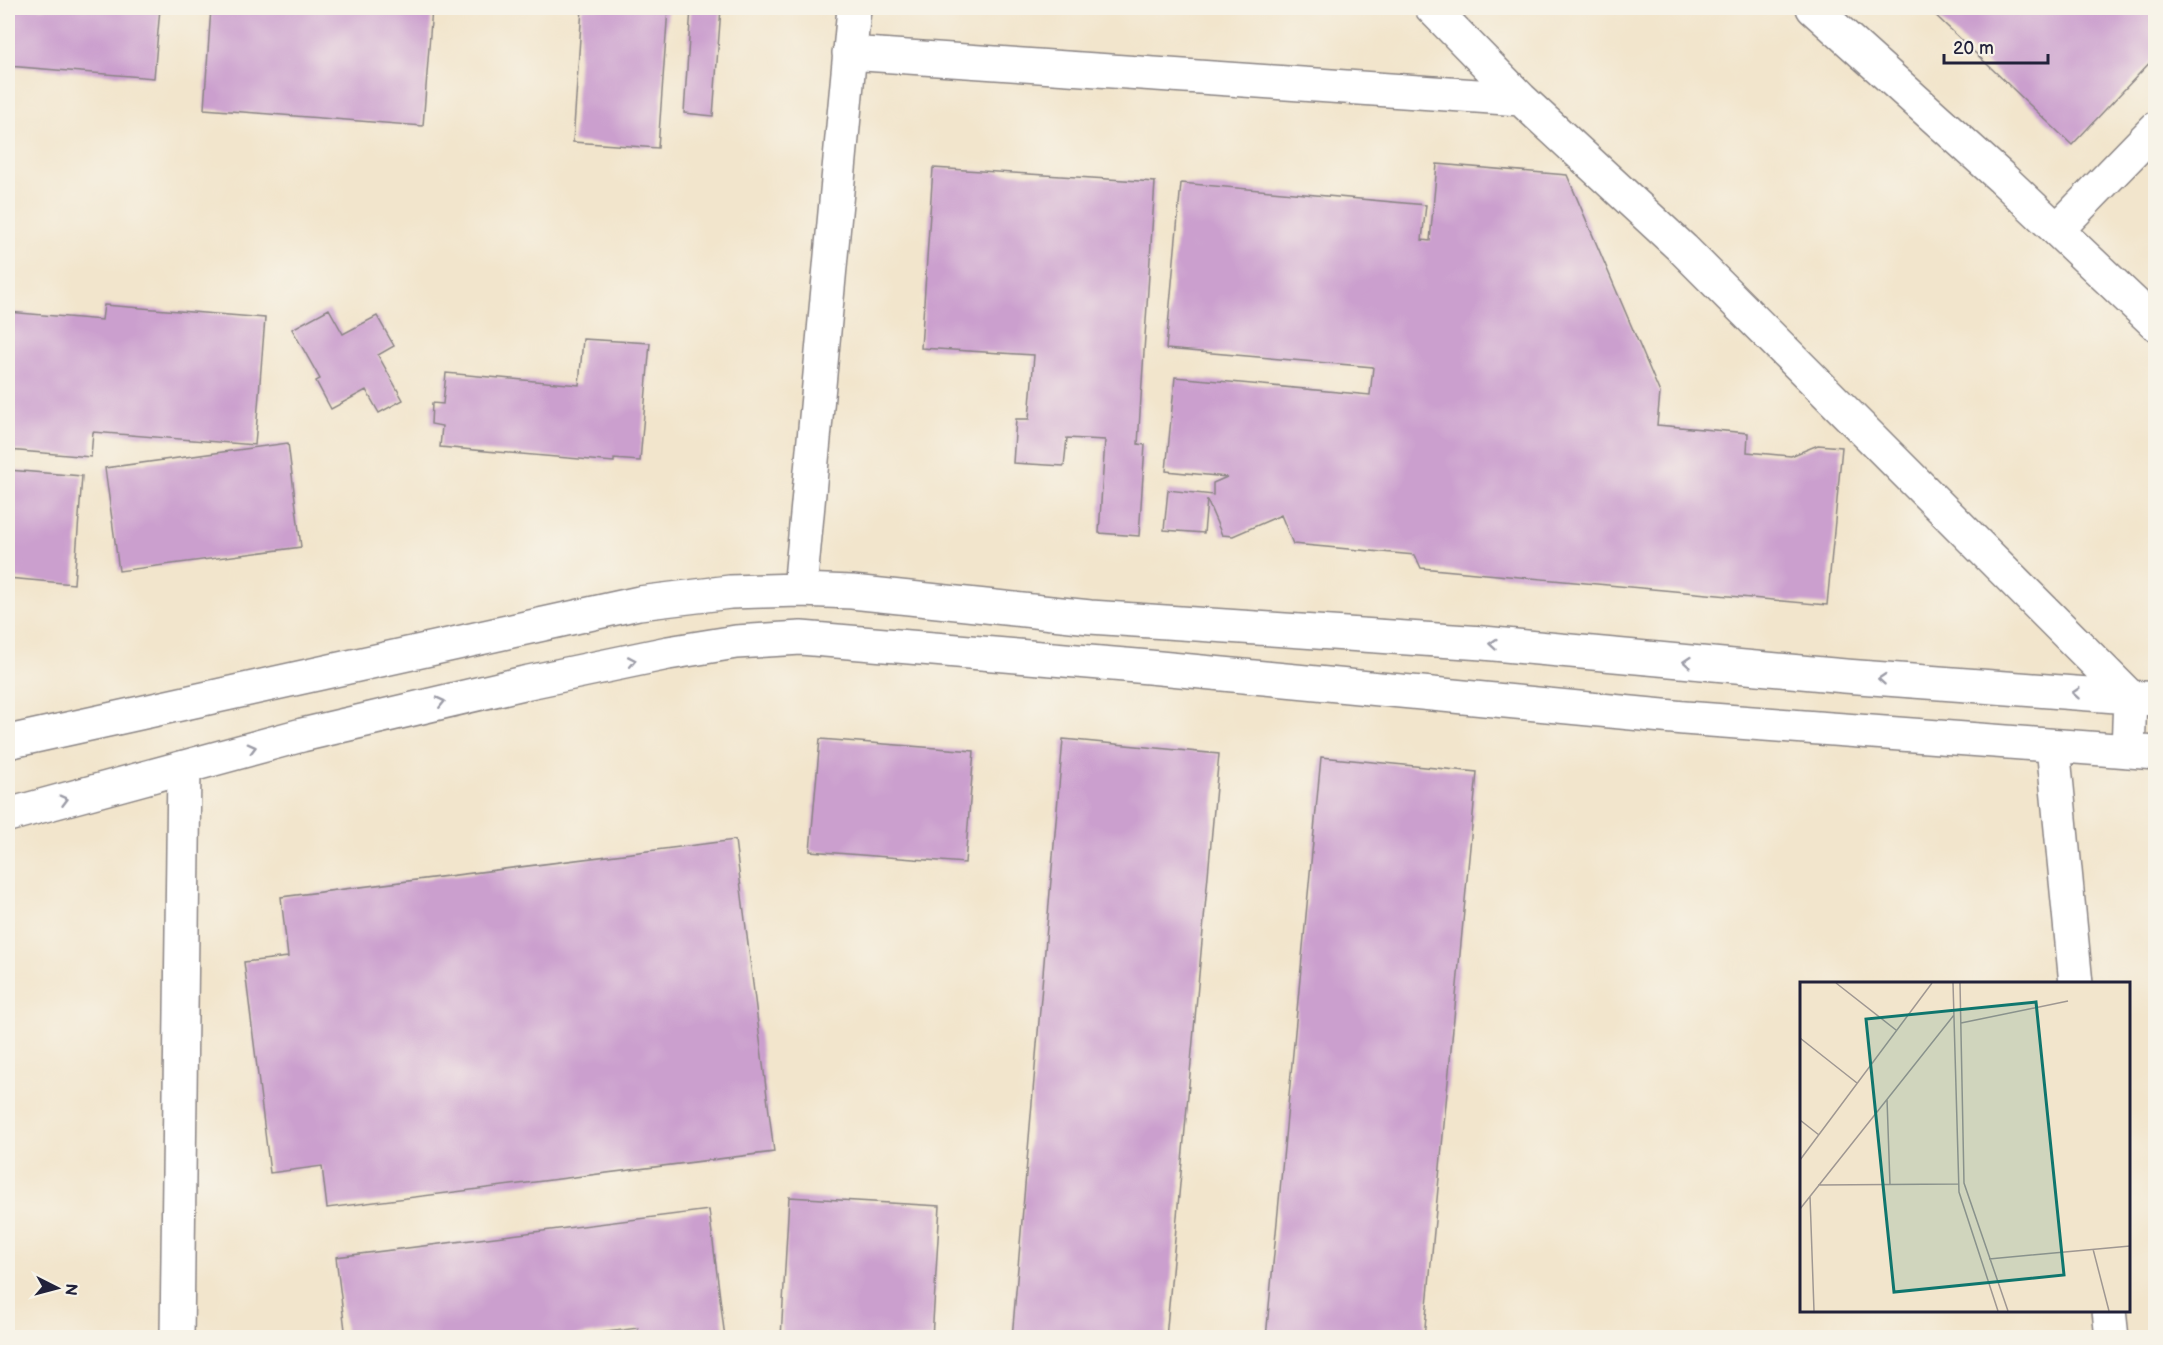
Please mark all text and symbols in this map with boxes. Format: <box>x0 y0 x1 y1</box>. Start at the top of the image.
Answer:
scale bar <box>1944 27 2048 65</box>
text: 20 m <box>1953 38 1994 59</box>
one-way arrow <box>1489 638 1498 651</box>
one-way arrow <box>627 655 637 668</box>
one-way arrow <box>1683 656 1692 669</box>
one-way arrow <box>1877 673 1886 686</box>
one-way arrow <box>2072 687 2081 700</box>
one-way arrow <box>436 696 446 709</box>
one-way arrow <box>246 743 257 755</box>
one-way arrow <box>59 794 69 807</box>
inset map <box>1800 982 2130 1312</box>
north arrow <box>27 1258 87 1318</box>
text: N <box>60 1282 81 1296</box>

